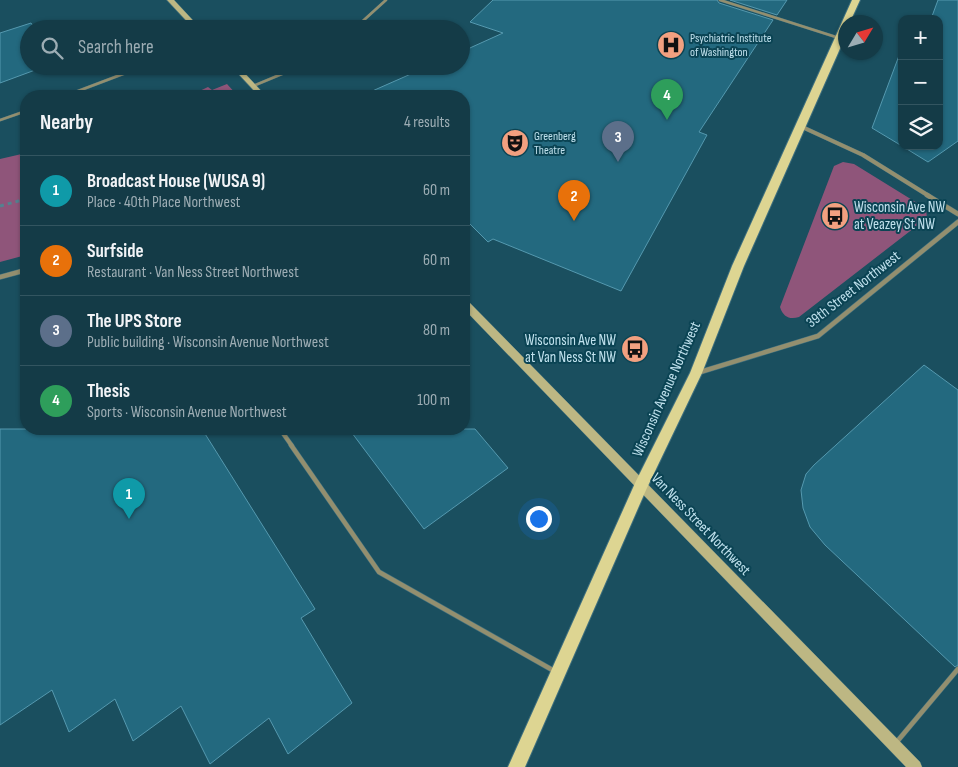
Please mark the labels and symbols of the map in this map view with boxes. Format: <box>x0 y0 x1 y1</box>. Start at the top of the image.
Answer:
north arrow <box>838 15 883 60</box>
hospital icon: Psychiatric Institute of Washington <box>656 30 686 60</box>
place label: Psychiatric Institute of Washington <box>690 31 772 60</box>
pin: 4 <box>651 79 683 120</box>
pin: 3 <box>602 121 634 162</box>
theatre icon: Greenberg Theatre <box>500 128 530 158</box>
place label: Greenberg Theatre <box>534 129 576 158</box>
pin: 2 <box>558 180 590 221</box>
place label: Wisconsin Ave NW at Veazey St NW <box>854 198 945 234</box>
bus stop icon: Wisconsin Ave NW at Veazey St NW <box>820 201 850 231</box>
street label: 39th Street Northwest <box>802 247 904 332</box>
street label: Wisconsin Avenue Northwest <box>628 318 705 460</box>
place label: Wisconsin Ave NW at Van Ness St NW <box>525 331 616 367</box>
bus stop icon: Wisconsin Ave NW at Van Ness St NW <box>620 334 650 364</box>
street label: Van Ness Street Northwest <box>647 469 755 580</box>
pin: 1 <box>113 478 145 519</box>
your location <box>526 506 552 532</box>

